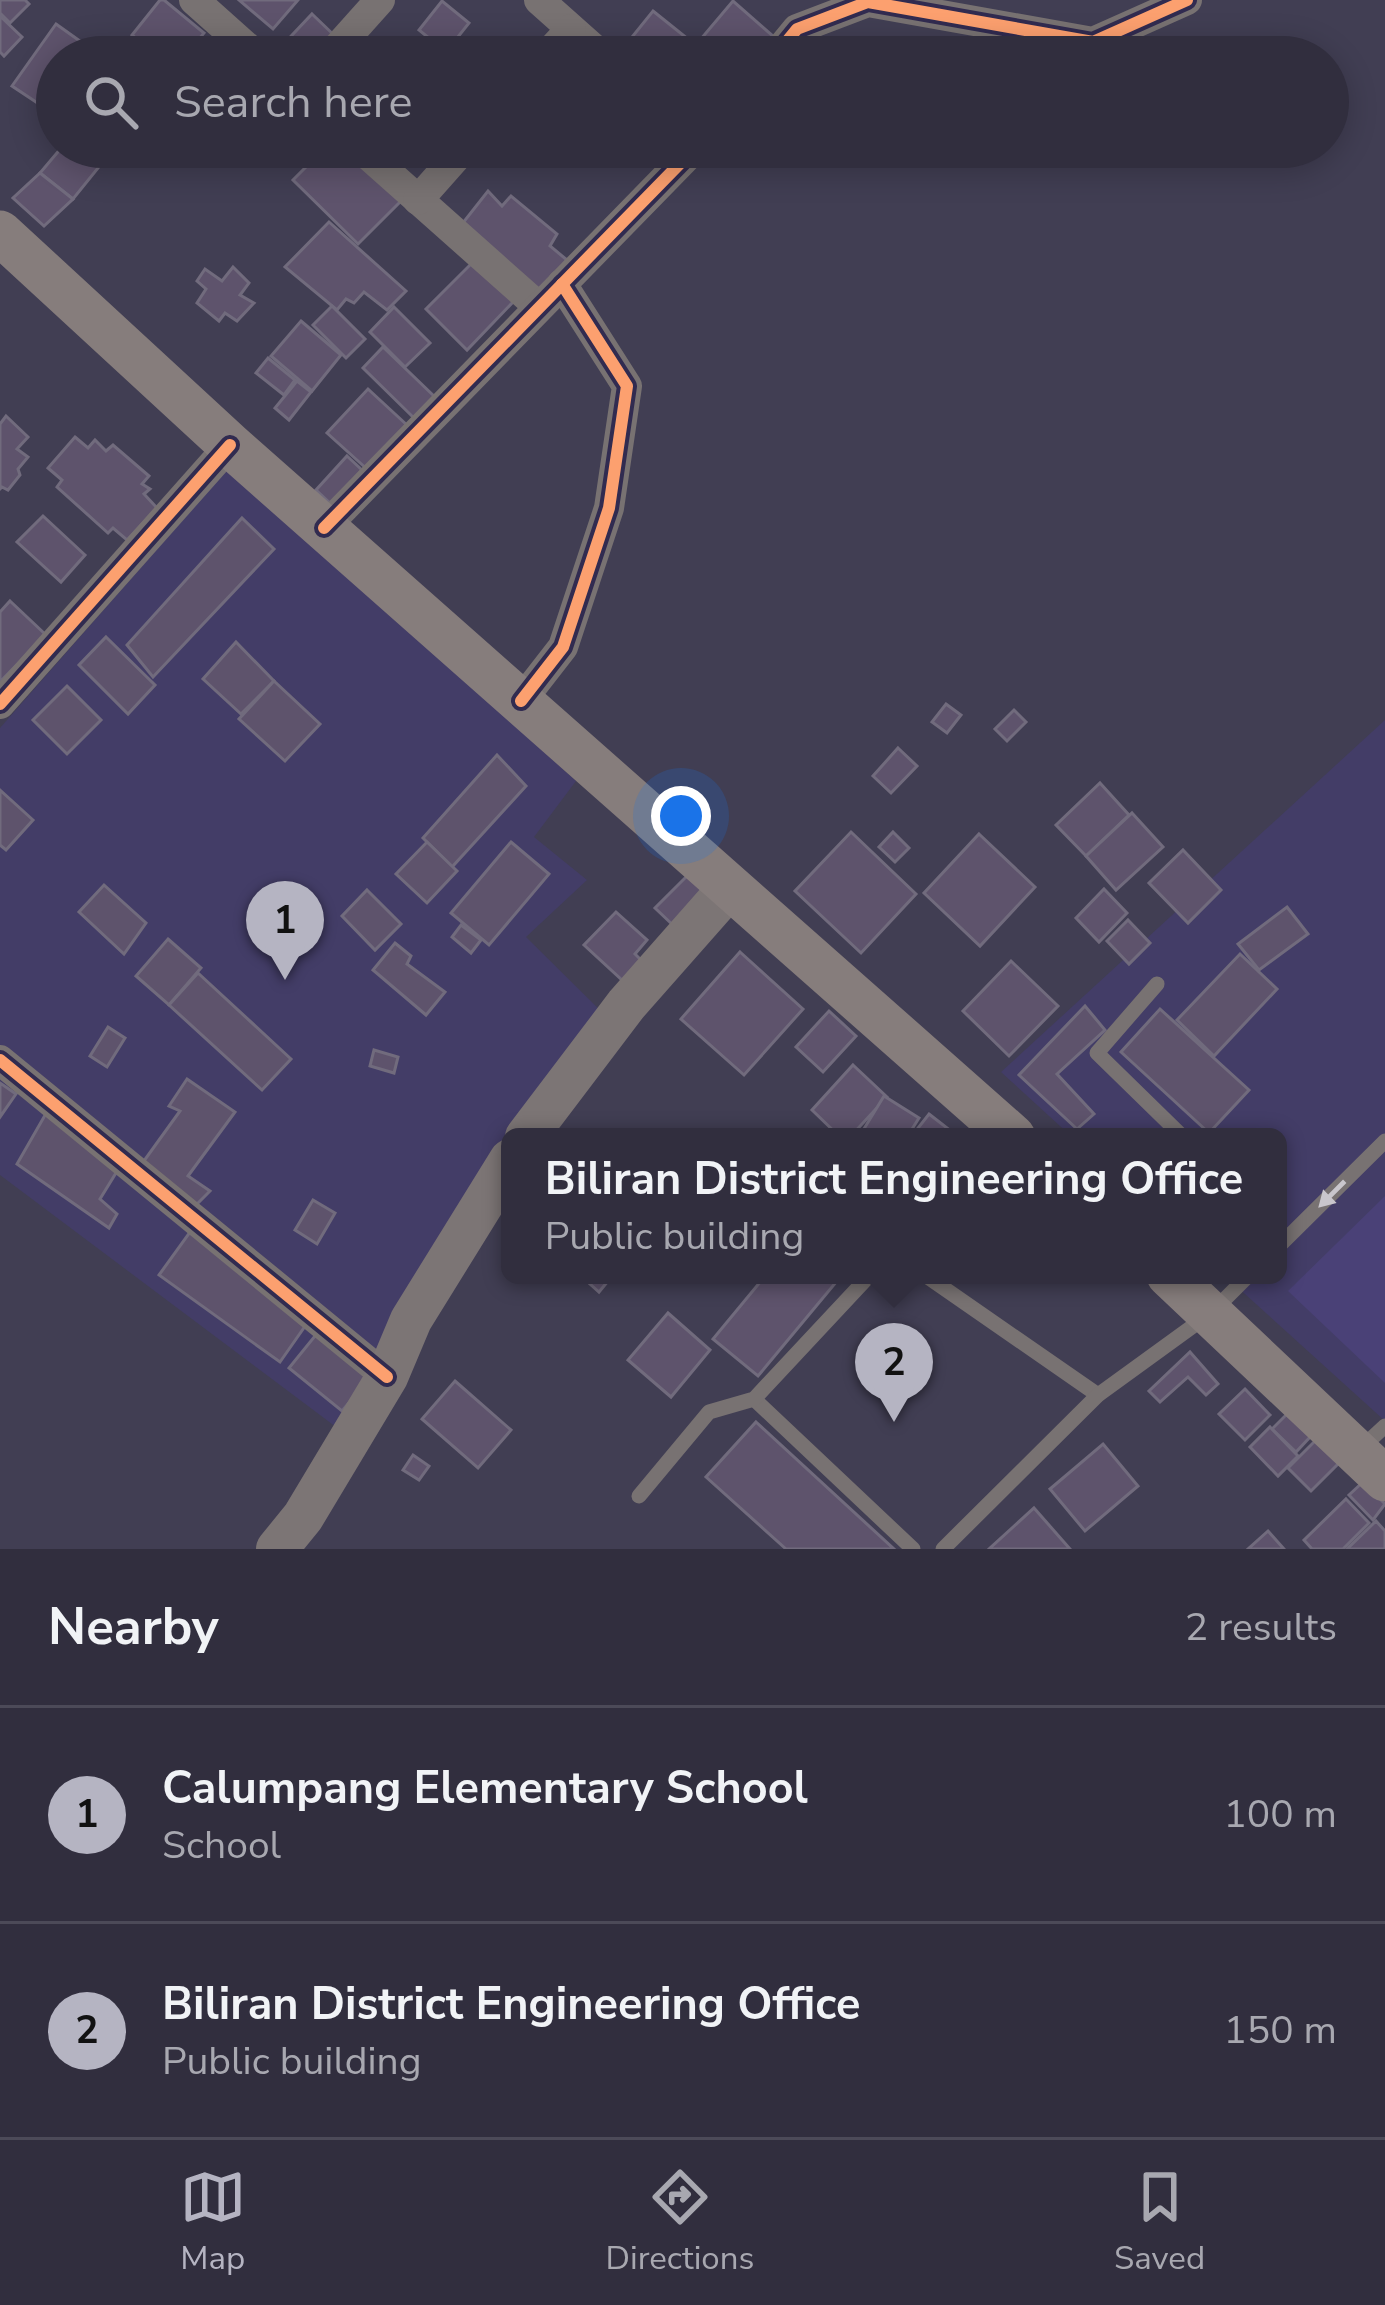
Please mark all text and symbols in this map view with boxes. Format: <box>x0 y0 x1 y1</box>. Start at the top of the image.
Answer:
search box <box>36 36 1349 168</box>
icon: search <box>78 69 144 135</box>
text: Search here <box>174 72 413 133</box>
your location <box>651 786 711 846</box>
pin: 1 <box>246 881 324 980</box>
popup <box>501 1128 1287 1284</box>
text: Biliran District Engineering Office <box>545 1149 1243 1210</box>
one-way arrow <box>1318 1179 1346 1208</box>
text: Public building <box>545 1210 804 1263</box>
pin: 2 <box>855 1323 933 1422</box>
text: Nearby <box>48 1592 219 1662</box>
text: 2 results <box>1185 1601 1337 1654</box>
text: Calumpang Elementary School <box>162 1758 808 1819</box>
text: 1 <box>75 1788 99 1841</box>
text: 100 m <box>1223 1788 1337 1841</box>
text: School <box>162 1819 281 1872</box>
text: Biliran District Engineering Office <box>162 1974 861 2035</box>
text: 2 <box>75 2004 99 2057</box>
text: 150 m <box>1223 2004 1337 2057</box>
text: Public building <box>162 2035 422 2088</box>
tab: Map <box>180 2164 246 2281</box>
tab: Directions <box>606 2164 754 2281</box>
tab: Saved <box>1114 2164 1205 2281</box>

